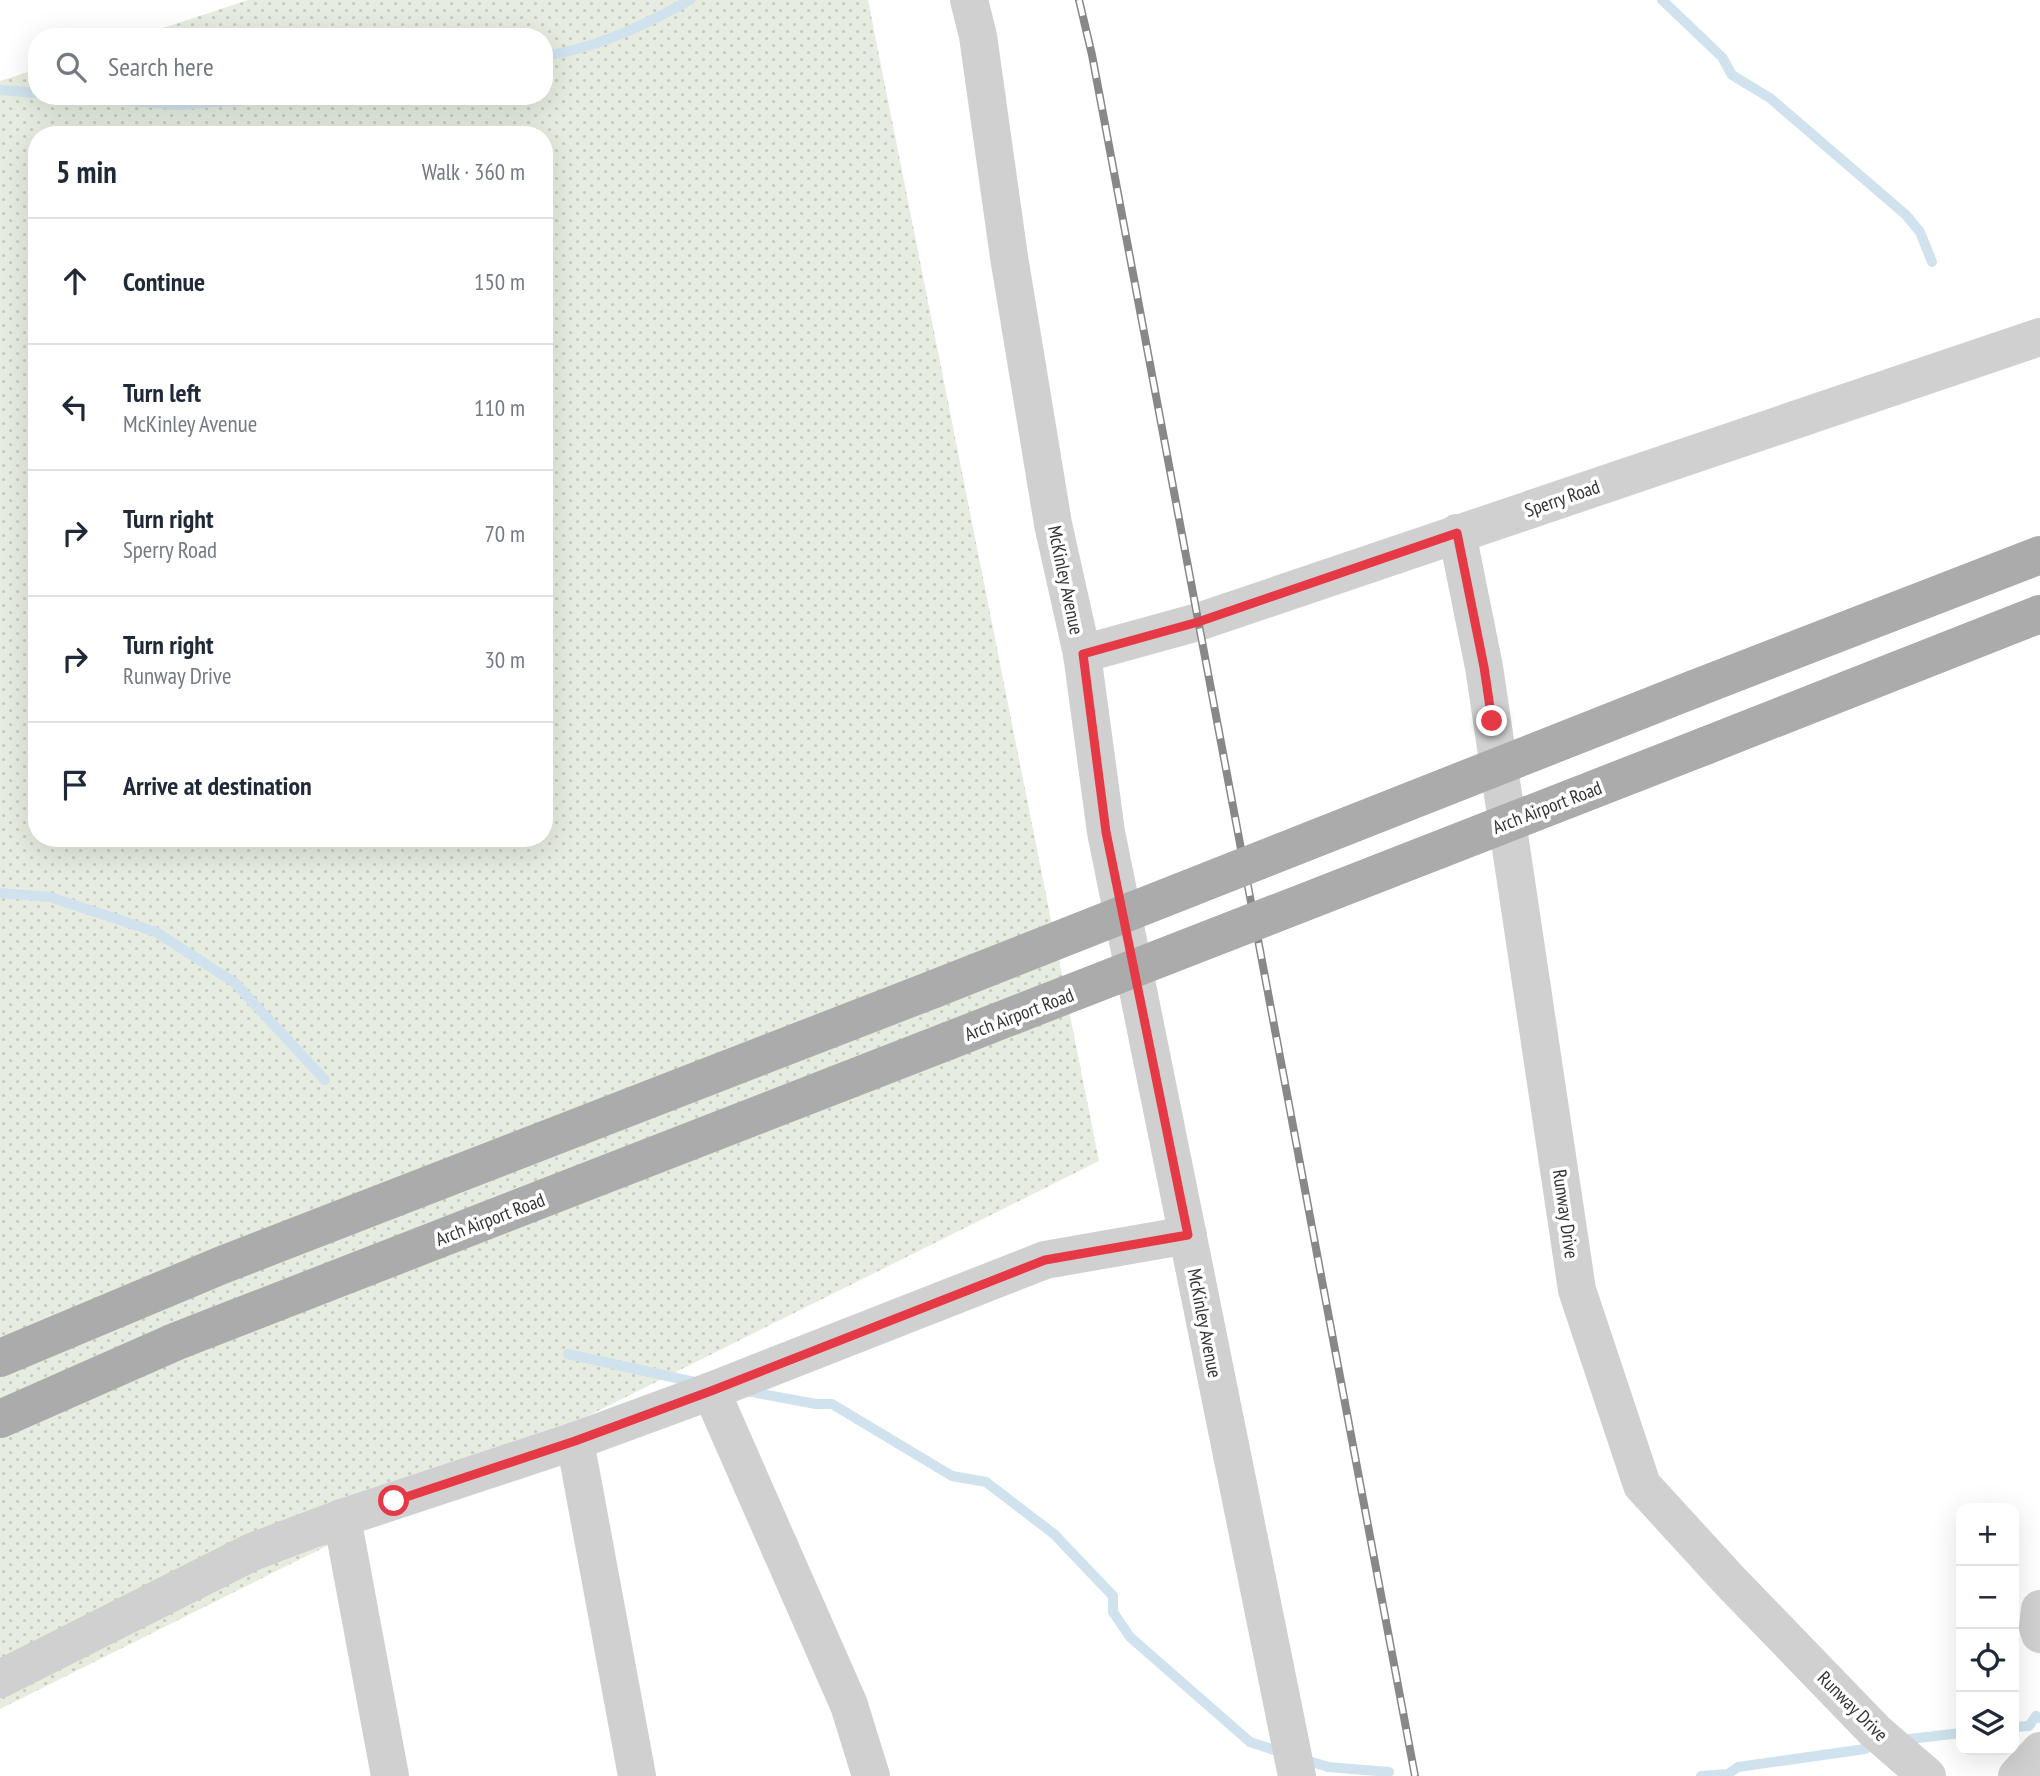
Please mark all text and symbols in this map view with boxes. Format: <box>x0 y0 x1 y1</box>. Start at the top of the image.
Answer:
search box <box>28 28 553 105</box>
icon: search <box>52 48 90 86</box>
text: Search here <box>108 50 214 83</box>
text: 5 min <box>56 152 117 191</box>
text: Walk · 360 m <box>422 157 525 186</box>
icon: ahead <box>56 262 94 300</box>
text: Continue <box>123 265 205 298</box>
text: 150 m <box>474 267 525 296</box>
text: Turn left <box>123 376 201 409</box>
icon: left <box>56 388 94 426</box>
text: 110 m <box>474 393 525 422</box>
text: McKinley Avenue <box>123 409 257 438</box>
street label: Sperry Road <box>1521 474 1603 522</box>
text: Turn right <box>123 502 214 535</box>
icon: right <box>56 514 94 552</box>
text: 70 m <box>484 519 525 548</box>
street label: McKinley Avenue <box>1043 523 1089 637</box>
text: Sperry Road <box>123 535 217 564</box>
text: Turn right <box>123 628 214 661</box>
icon: right <box>56 640 94 678</box>
text: 30 m <box>484 645 525 674</box>
text: Runway Drive <box>123 661 232 690</box>
route end <box>1476 705 1507 736</box>
icon: arrive <box>56 766 94 804</box>
text: Arrive at destination <box>123 769 312 802</box>
street label: Arch Airport Road <box>1489 775 1605 839</box>
street label: Arch Airport Road <box>961 982 1077 1046</box>
street label: Runway Drive <box>1548 1168 1584 1260</box>
street label: Arch Airport Road <box>432 1187 548 1251</box>
street label: McKinley Avenue <box>1183 1266 1227 1380</box>
route start <box>378 1485 409 1516</box>
map controls <box>1956 1503 2019 1755</box>
button: + <box>1956 1503 2019 1566</box>
button: − <box>1956 1566 2019 1629</box>
button: locate <box>1956 1629 2019 1692</box>
street label: Runway Drive <box>1813 1666 1893 1746</box>
button: layers <box>1956 1692 2019 1755</box>

